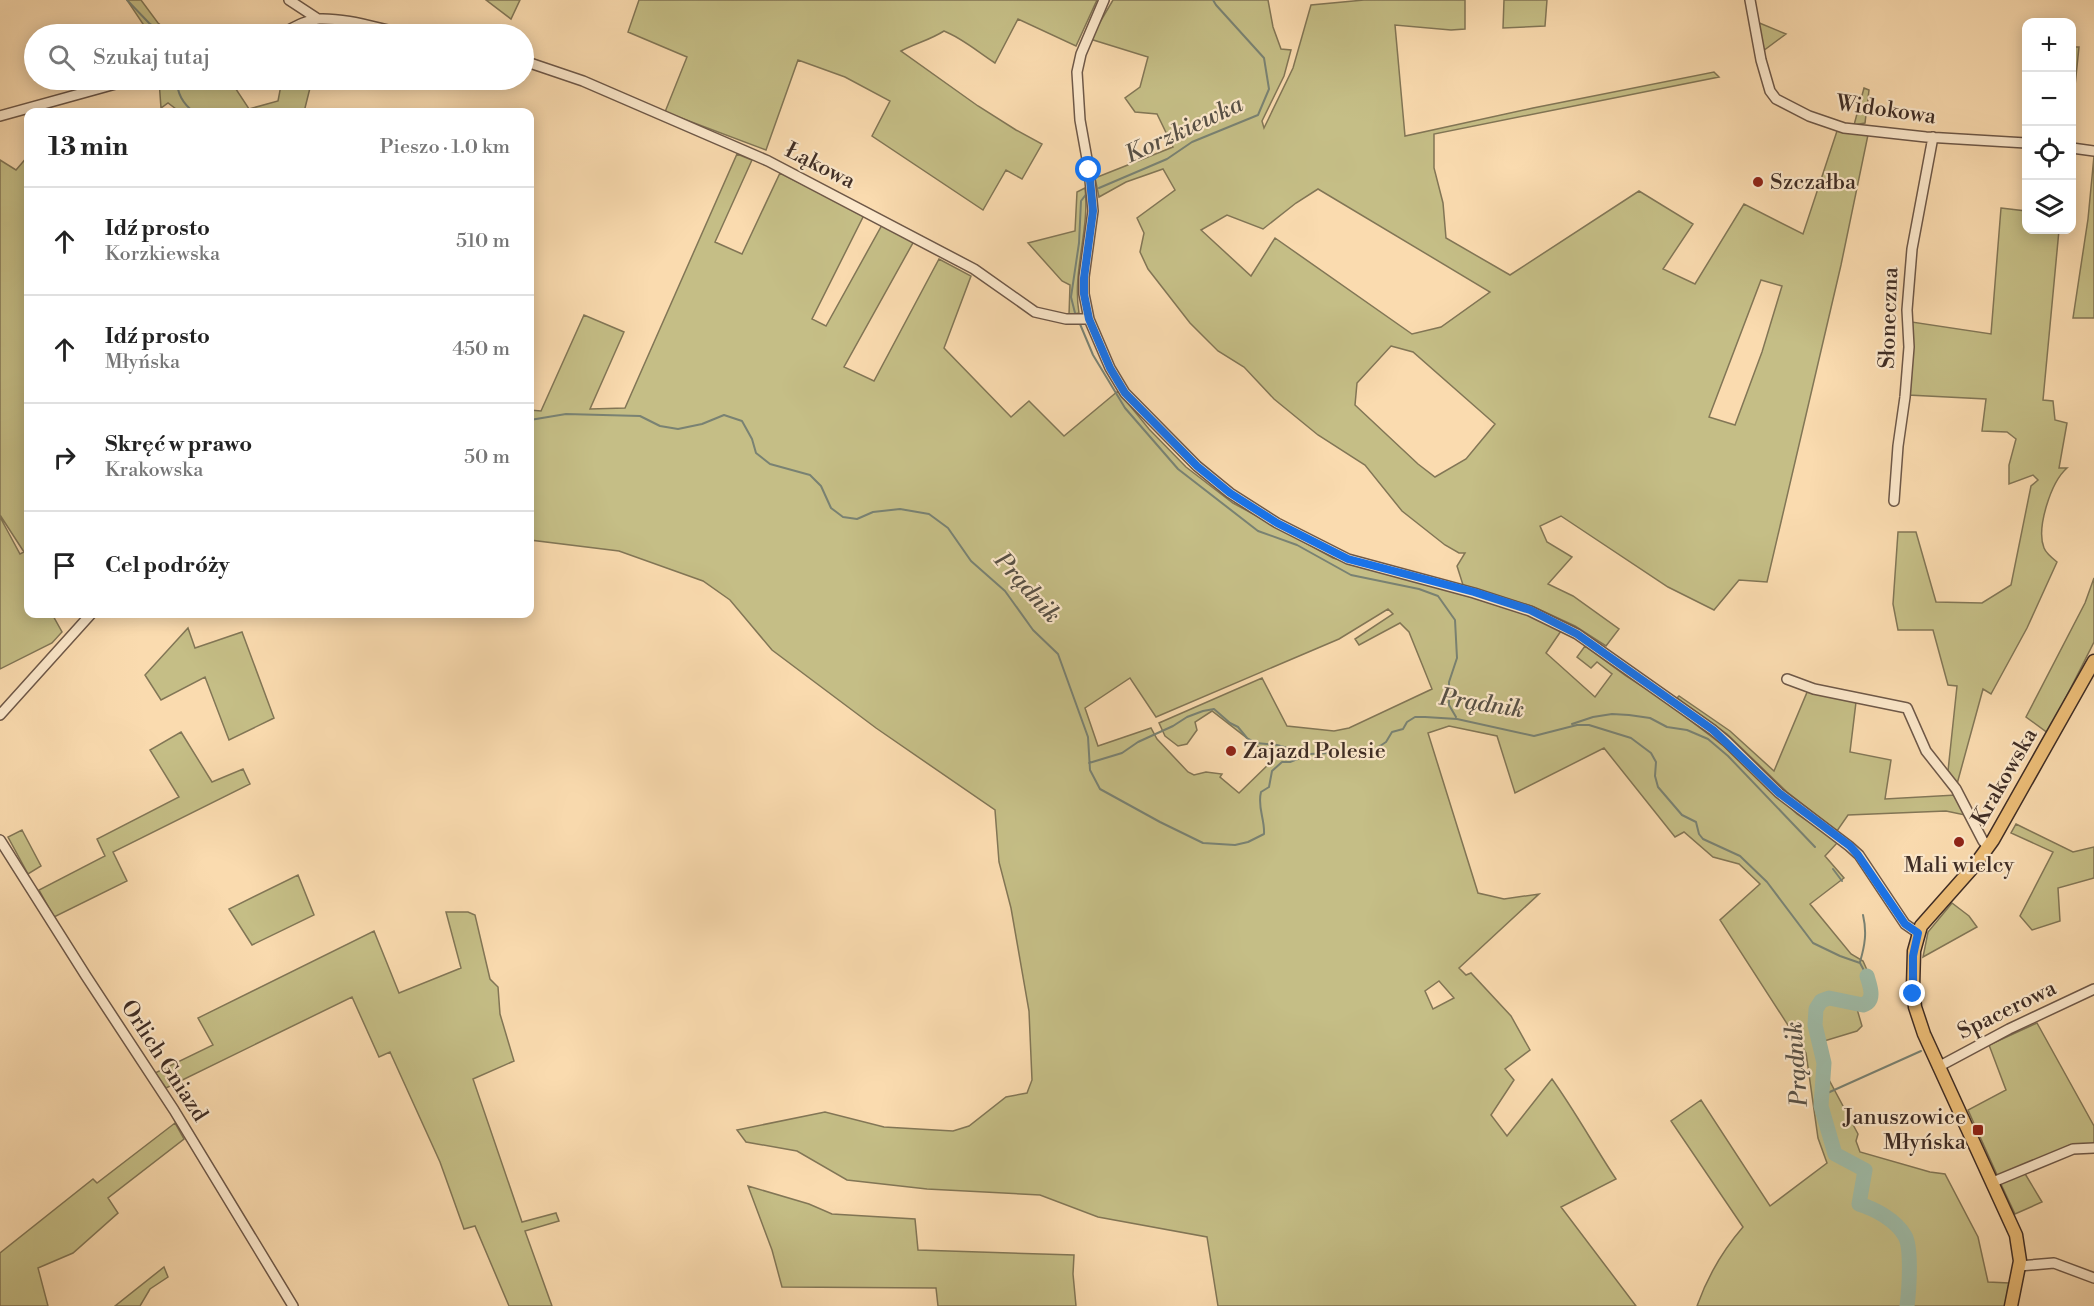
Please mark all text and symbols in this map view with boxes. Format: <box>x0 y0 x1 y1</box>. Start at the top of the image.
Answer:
map controls <box>2022 18 2076 234</box>
button: + <box>2022 18 2076 72</box>
search box <box>24 24 534 90</box>
icon: search <box>45 41 78 74</box>
text: Szukaj tutaj <box>93 44 210 71</box>
button: − <box>2022 72 2076 126</box>
water label: Korzkiewka <box>1120 89 1249 170</box>
street label: Widokowa <box>1833 89 1939 131</box>
button: locate <box>2022 126 2076 180</box>
text: 13 min <box>48 131 128 163</box>
text: Pieszo · 1.0 km <box>380 135 510 160</box>
street label: Łąkowa <box>780 137 860 196</box>
route start <box>1075 156 1101 182</box>
place label: Szczałba <box>1770 169 1857 196</box>
marker: Szczałba <box>1751 175 1765 189</box>
button: layers <box>2022 180 2076 234</box>
text: Idź prosto <box>105 215 210 242</box>
icon: ahead <box>48 225 81 258</box>
text: 510 m <box>456 229 510 254</box>
text: Korzkiewska <box>105 242 220 267</box>
street label: Słoneczna <box>1874 266 1904 369</box>
text: Idź prosto <box>105 323 210 350</box>
icon: ahead <box>48 333 81 366</box>
text: 450 m <box>452 337 510 362</box>
text: Młyńska <box>105 350 180 375</box>
text: Skręć w prawo <box>105 431 252 458</box>
icon: right <box>48 441 81 474</box>
text: 50 m <box>464 445 510 470</box>
text: Krakowska <box>105 458 203 483</box>
water label: Prądnik <box>987 546 1067 630</box>
icon: arrive <box>48 549 81 582</box>
text: Cel podróży <box>105 552 229 579</box>
water label: Prądnik <box>1437 682 1526 725</box>
street label: Krakowska <box>1966 723 2044 831</box>
place label: Zajazd Polesie <box>1243 738 1386 765</box>
marker: Zajazd Polesie <box>1224 744 1238 758</box>
marker: Mali wielcy <box>1952 835 1966 849</box>
place label: Mali wielcy <box>1904 852 2015 879</box>
street label: Spacerowa <box>1953 974 2061 1045</box>
route end <box>1899 980 1925 1006</box>
street label: Orlich Gniazd <box>115 995 214 1127</box>
water label: Prądnik <box>1779 1020 1815 1109</box>
place label: Januszowice Młyńska <box>1842 1104 1967 1156</box>
marker: Januszowice Młyńska <box>1971 1123 1985 1137</box>

